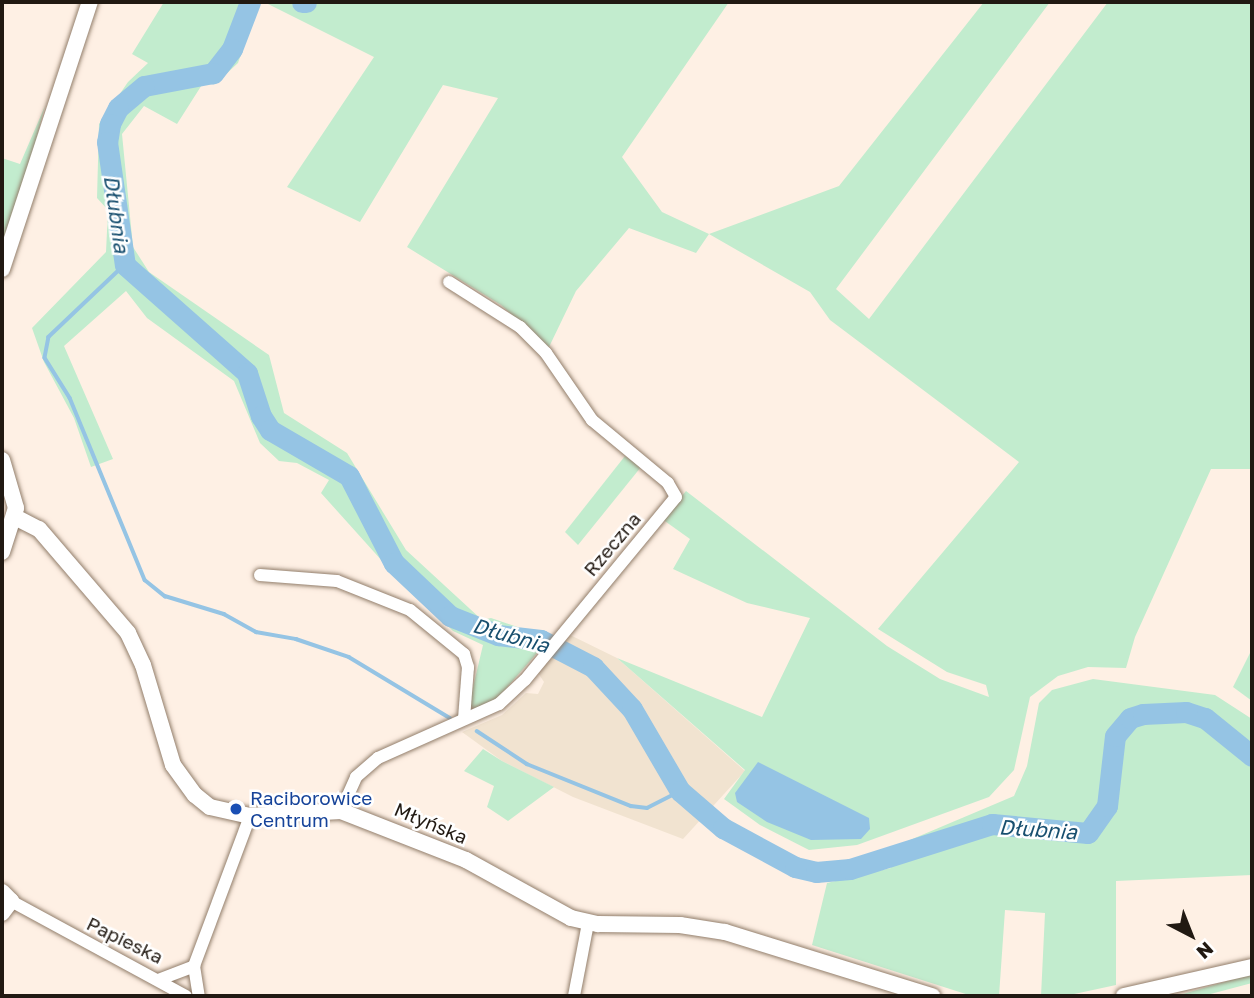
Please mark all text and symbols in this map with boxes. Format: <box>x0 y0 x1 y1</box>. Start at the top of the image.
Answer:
water label: Dłubnia <box>99 174 135 254</box>
street label: Rzeczna <box>579 507 645 581</box>
water label: Dłubnia <box>470 612 552 658</box>
place label: Raciborowice Centrum <box>250 787 372 831</box>
street label: Młyńska <box>391 797 471 849</box>
marker: Raciborowice Centrum <box>228 801 244 817</box>
water label: Dłubnia <box>998 814 1078 844</box>
north arrow <box>1156 900 1226 970</box>
street label: Papieska <box>83 912 167 968</box>
text: N <box>1192 938 1218 964</box>

